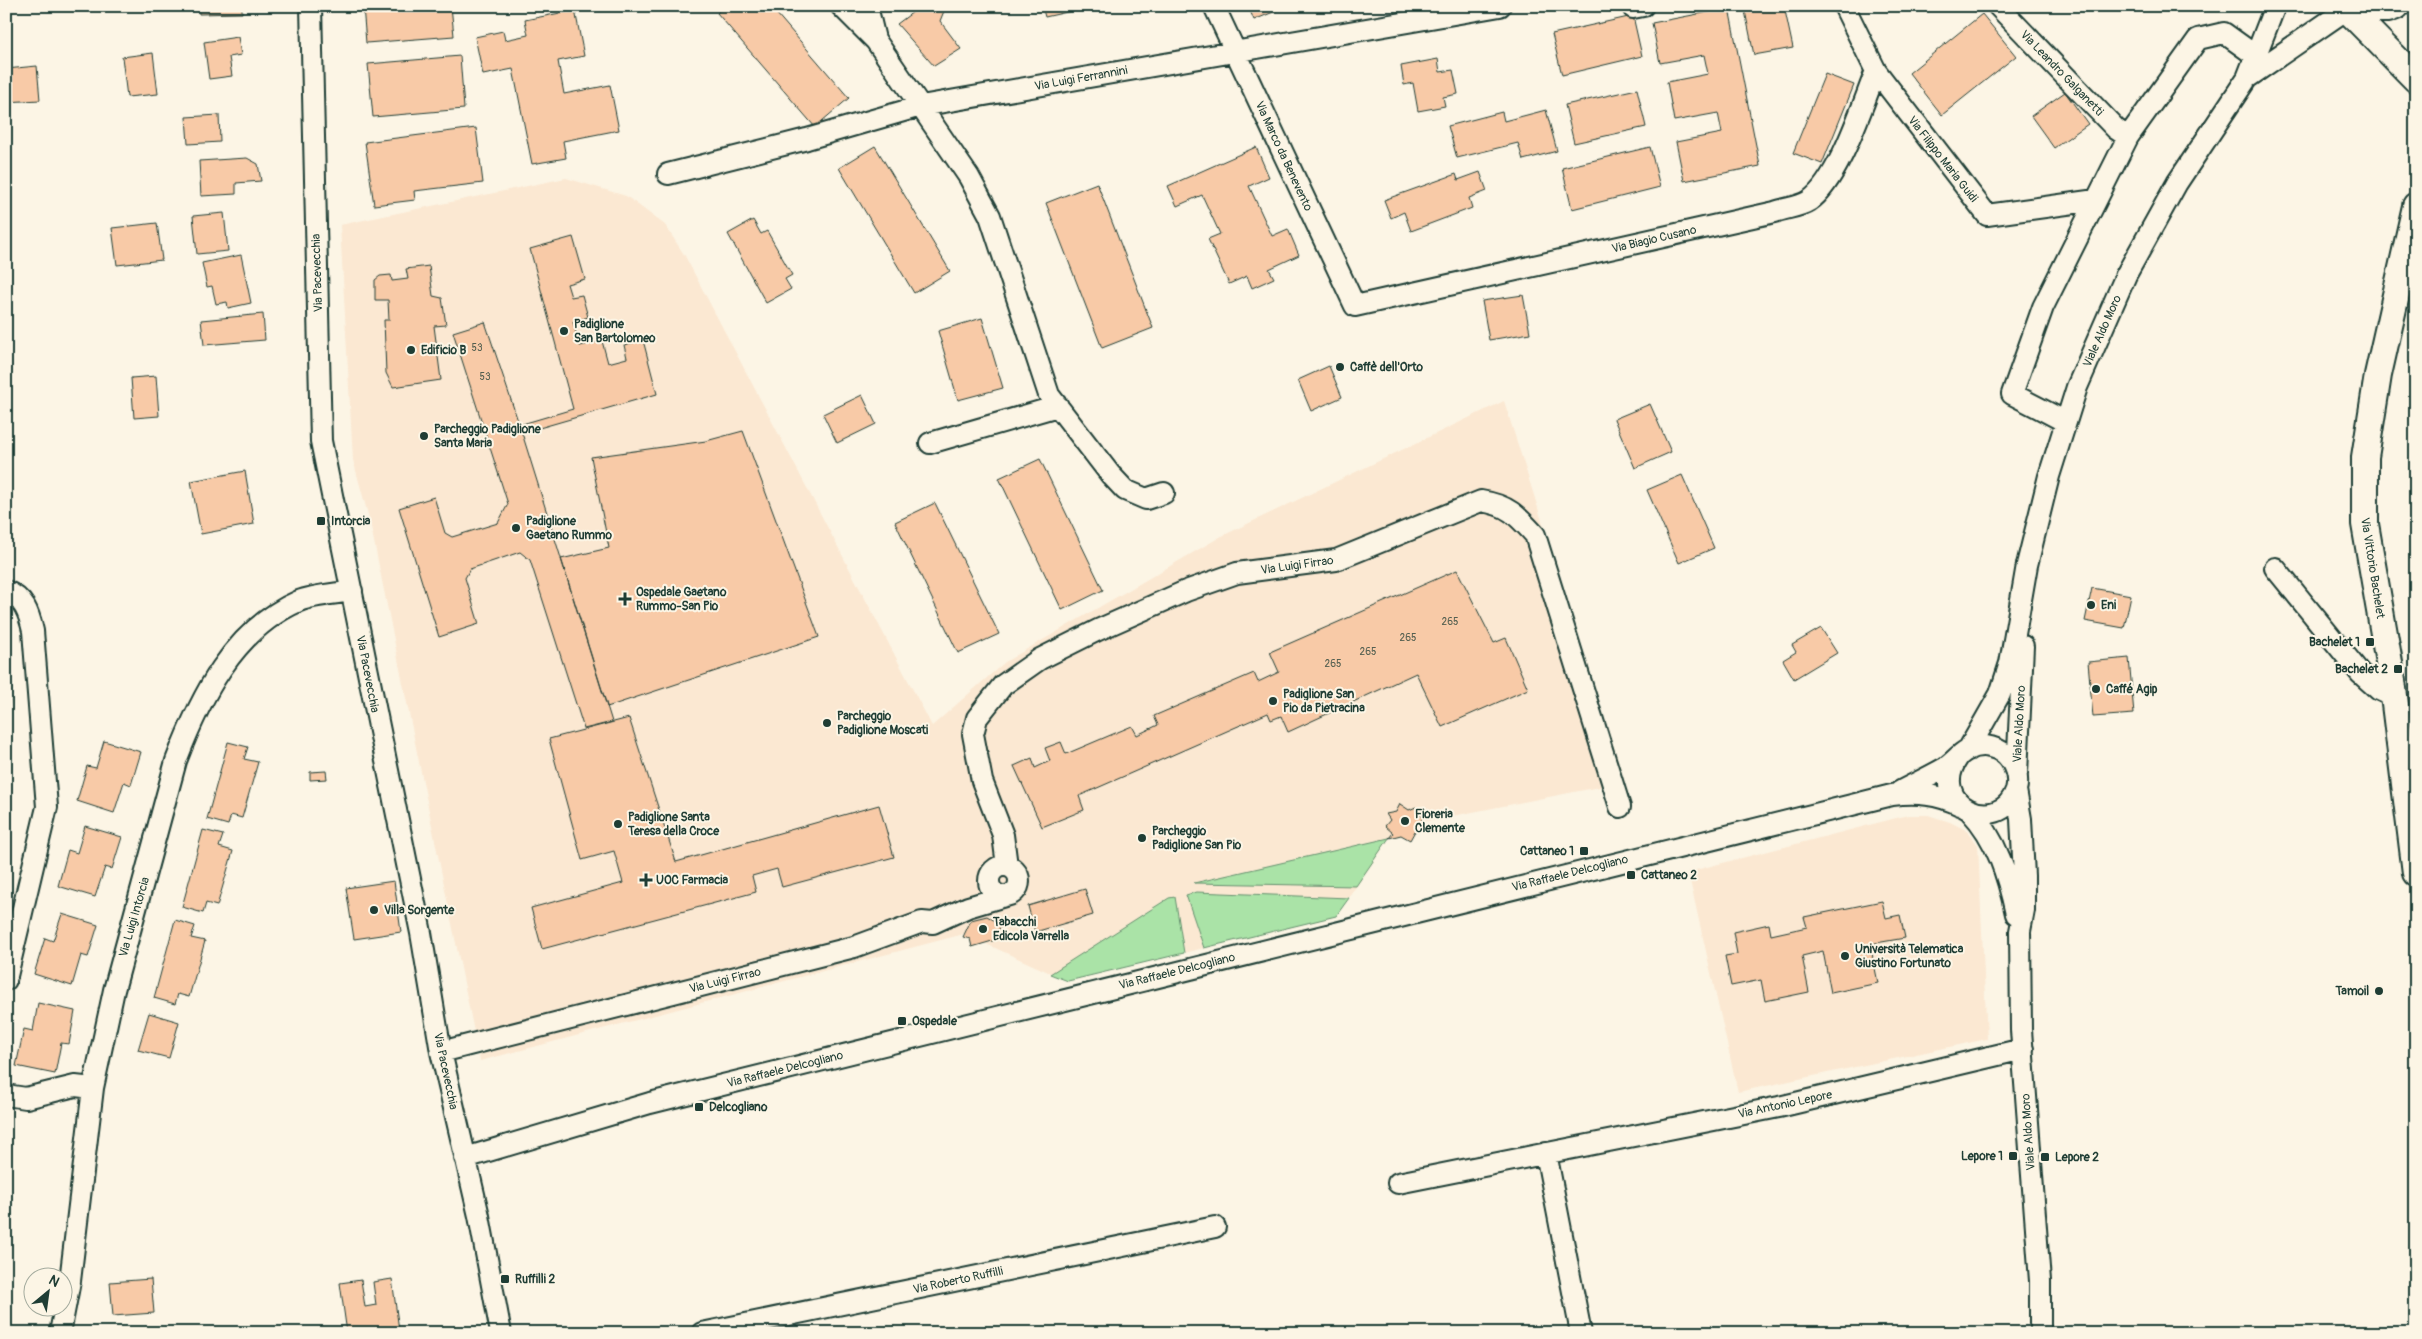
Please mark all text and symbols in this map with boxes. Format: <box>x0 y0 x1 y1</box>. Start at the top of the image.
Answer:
street label: Via Leandro Galganetti <box>2017 27 2106 119</box>
street label: Via Luigi Ferrannini <box>1033 63 1129 94</box>
street label: Via Marco da Benevento <box>1252 99 1316 214</box>
street label: Via Filippo Maria Guidi <box>1904 113 1981 205</box>
street label: Via Biagio Cusano <box>1610 222 1699 257</box>
street label: Via Pacevecchia <box>309 233 326 312</box>
street label: Viale Aldo Moro <box>2080 292 2125 370</box>
place label: Padiglione San Bartolomeo <box>574 317 656 346</box>
marker: Padiglione San Bartolomeo <box>558 325 570 337</box>
house number: 53 <box>472 342 483 354</box>
place label: Edificio B <box>421 343 467 358</box>
marker: Edificio B <box>405 344 417 356</box>
place label: Caffè dell'Orto <box>1350 360 1424 375</box>
marker: Caffè dell'Orto <box>1334 361 1346 373</box>
house number: 53 <box>480 371 491 383</box>
place label: Parcheggio Padiglione Santa Maria <box>434 422 542 451</box>
marker: Parcheggio Padiglione Santa Maria <box>418 430 430 442</box>
place label: Intorcia <box>331 514 371 529</box>
place label: Padiglione Gaetano Rummo <box>526 514 613 543</box>
marker: Intorcia <box>315 515 327 527</box>
street label: Via Vittorio Bachelet <box>2357 517 2388 620</box>
marker: Padiglione Gaetano Rummo <box>510 522 522 534</box>
street label: Via Luigi Firrao <box>1260 553 1335 578</box>
place label: Ospedale Gaetano Rummo-San Pio <box>636 585 727 614</box>
marker: Ospedale Gaetano Rummo-San Pio <box>618 592 632 606</box>
place label: Eni <box>2101 598 2116 613</box>
marker: Eni <box>2085 599 2097 611</box>
house number: 265 <box>1442 616 1458 628</box>
house number: 265 <box>1400 632 1416 644</box>
street label: Via Pacevecchia <box>353 634 382 714</box>
place label: Bachelet 1 <box>2309 635 2360 650</box>
marker: Bachelet 1 <box>2364 636 2376 648</box>
house number: 265 <box>1360 646 1376 658</box>
house number: 265 <box>1325 658 1341 670</box>
place label: Bachelet 2 <box>2335 662 2388 677</box>
marker: Bachelet 2 <box>2392 663 2404 675</box>
place label: Caffé Agip <box>2106 682 2158 697</box>
marker: Caffé Agip <box>2090 683 2102 695</box>
street label: Viale Aldo Moro <box>2010 685 2029 763</box>
place label: Padiglione San Pio da Pietracina <box>1283 687 1365 716</box>
marker: Padiglione San Pio da Pietracina <box>1267 695 1279 707</box>
place label: Parcheggio Padiglione Moscati <box>837 709 928 738</box>
marker: Parcheggio Padiglione Moscati <box>821 717 833 729</box>
place label: Fioreria Clemente <box>1415 807 1466 836</box>
place label: Padiglione Santa Teresa della Croce <box>627 810 720 839</box>
marker: Fioreria Clemente <box>1399 815 1411 827</box>
marker: Padiglione Santa Teresa della Croce <box>612 818 624 830</box>
place label: Parcheggio Padiglione San Pio <box>1152 824 1242 853</box>
marker: Parcheggio Padiglione San Pio <box>1136 832 1148 844</box>
place label: Cattaneo 1 <box>1520 844 1574 859</box>
marker: Cattaneo 1 <box>1578 845 1590 857</box>
street label: Via Raffaele Delcogliano <box>1510 852 1630 895</box>
place label: Cattaneo 2 <box>1641 868 1697 883</box>
marker: Cattaneo 2 <box>1625 869 1637 881</box>
place label: UOC Farmacia <box>656 873 728 888</box>
marker: UOC Farmacia <box>640 874 652 886</box>
street label: Via Luigi Intorcia <box>116 875 153 959</box>
place label: Villa Sorgente <box>384 903 455 918</box>
marker: Villa Sorgente <box>368 904 380 916</box>
place label: Tabacchi Edicola Varrella <box>992 915 1070 944</box>
marker: Tabacchi Edicola Varrella <box>977 923 989 935</box>
place label: Università Telematica Giustino Fortunato <box>1855 942 1964 971</box>
street label: Via Raffaele Delcogliano <box>1117 950 1237 993</box>
marker: Università Telematica Giustino Fortunato <box>1839 950 1851 962</box>
street label: Via Luigi Firrao <box>688 964 763 997</box>
place label: Tamoil <box>2334 984 2369 999</box>
marker: Tamoil <box>2373 985 2385 997</box>
place label: Ospedale <box>912 1014 958 1029</box>
marker: Ospedale <box>896 1015 908 1027</box>
street label: Via Pacevecchia <box>430 1031 461 1111</box>
street label: Via Raffaele Delcogliano <box>725 1048 845 1091</box>
street label: Via Antonio Lepore <box>1737 1087 1834 1122</box>
street label: Viale Aldo Moro <box>2018 1092 2039 1171</box>
place label: Delcogliano <box>709 1100 768 1115</box>
marker: Delcogliano <box>693 1101 705 1113</box>
place label: Lepore 1 <box>1961 1149 2003 1164</box>
marker: Lepore 1 <box>2007 1150 2019 1162</box>
place label: Lepore 2 <box>2055 1150 2099 1165</box>
marker: Lepore 2 <box>2039 1151 2051 1163</box>
street label: Via Roberto Ruffilli <box>912 1264 1005 1297</box>
north arrow <box>22 1266 72 1316</box>
text: N <box>46 1271 62 1291</box>
place label: Ruffilli 2 <box>515 1272 555 1287</box>
marker: Ruffilli 2 <box>499 1273 511 1285</box>

